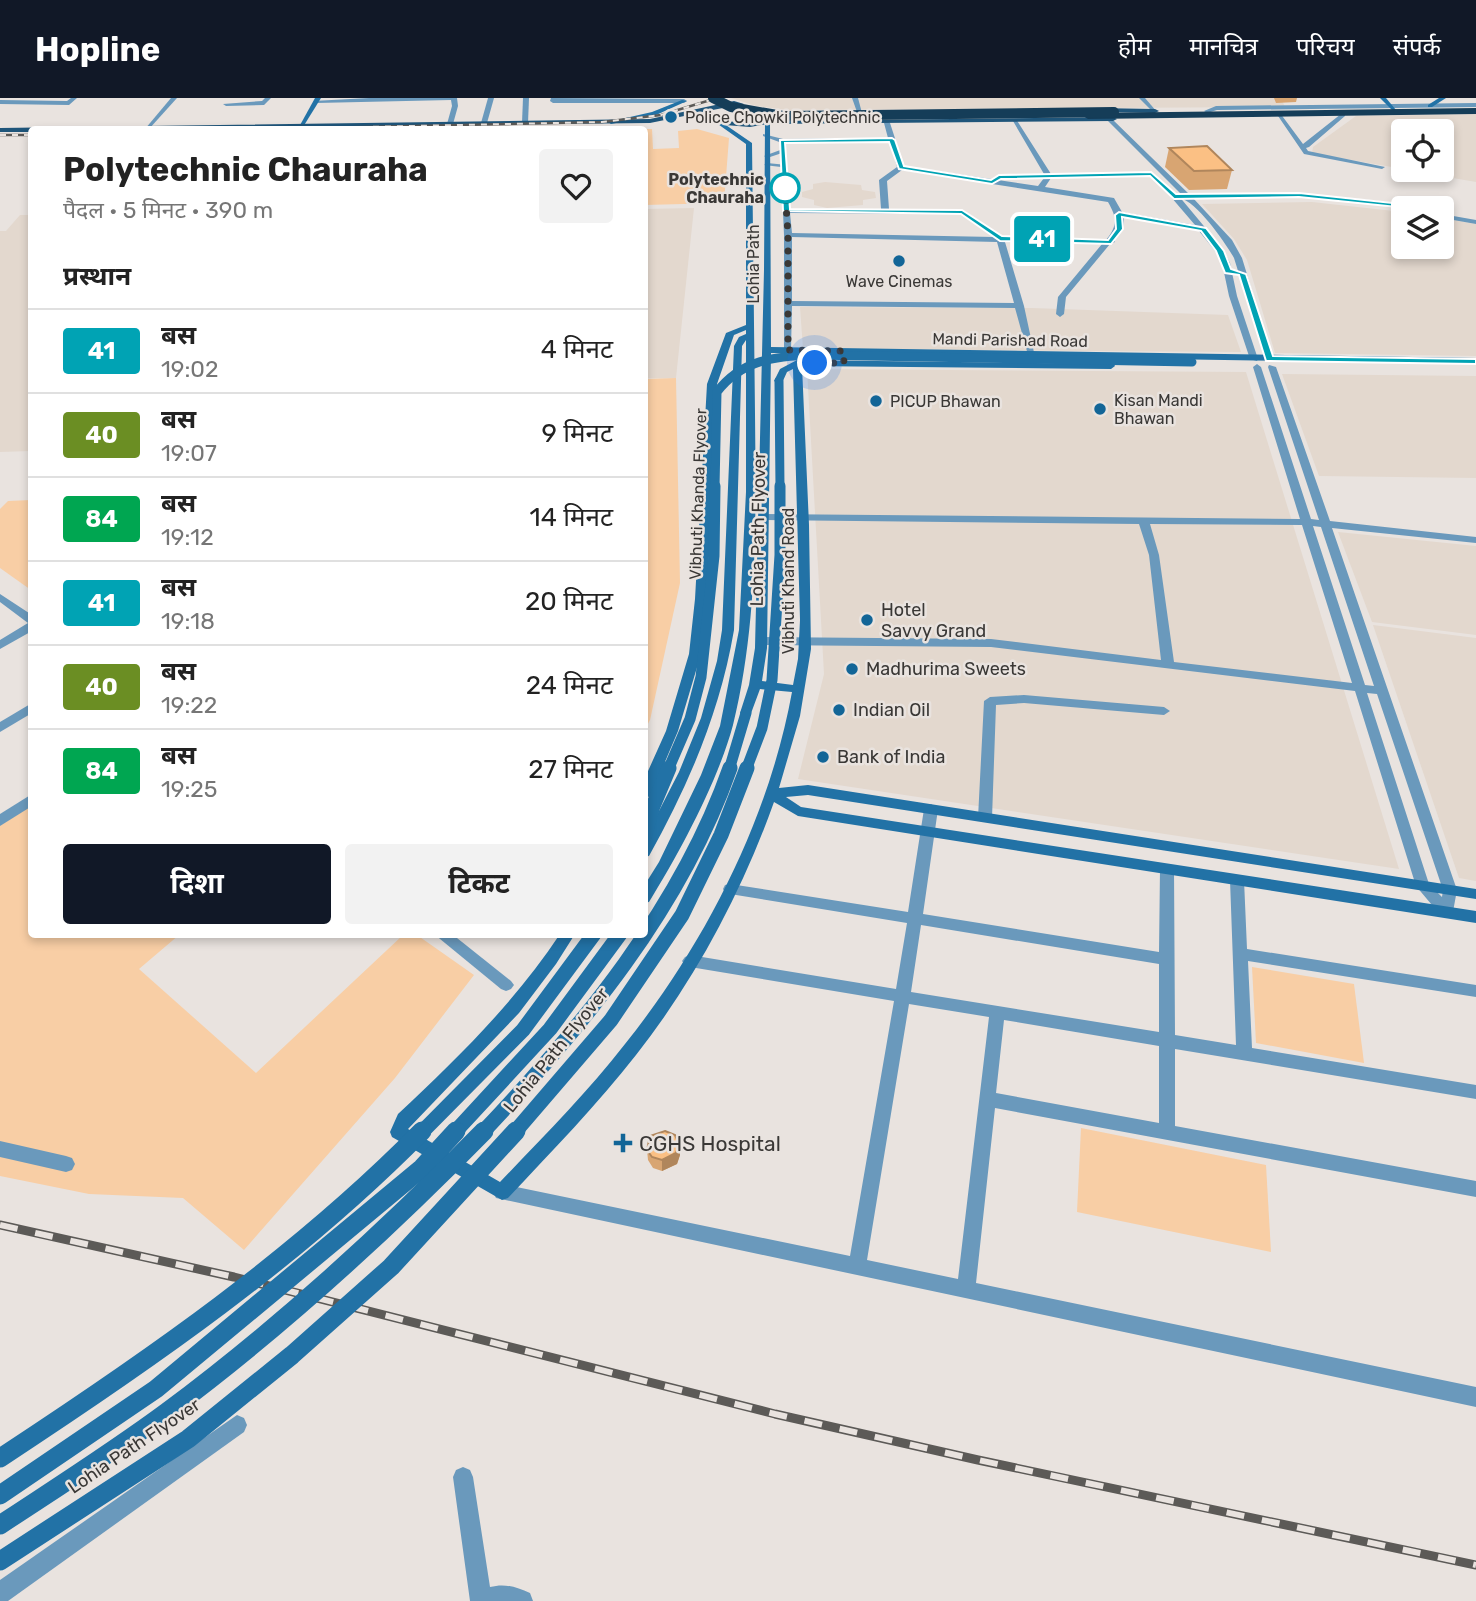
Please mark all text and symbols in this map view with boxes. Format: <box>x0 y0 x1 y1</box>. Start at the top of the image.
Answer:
text: Hopline <box>35 30 160 69</box>
text: होम <box>1118 33 1151 61</box>
text: मानचित्र <box>1189 33 1258 61</box>
text: परिचय <box>1296 33 1355 61</box>
text: संपर्क <box>1393 33 1441 61</box>
place label: Police Chowki Polytechnic <box>685 108 880 127</box>
marker: Police Chowki Polytechnic <box>663 109 679 125</box>
map controls <box>1391 119 1454 259</box>
button: locate <box>1391 119 1454 182</box>
button: heart <box>539 149 613 223</box>
text: Polytechnic Chauraha <box>63 150 428 189</box>
place label: Polytechnic Chauraha <box>668 170 764 207</box>
marker: Polytechnic Chauraha <box>770 173 800 203</box>
text: पैदल · 5 मिनट · 390 m <box>63 196 273 224</box>
button: layers <box>1391 196 1454 259</box>
line badge: 41 <box>1010 216 1074 262</box>
street label: Lohia Path <box>744 224 763 304</box>
text: 41 <box>1028 225 1056 253</box>
marker: Wave Cinemas <box>891 253 907 269</box>
text: प्रस्थान <box>63 261 131 292</box>
place label: Wave Cinemas <box>846 272 952 291</box>
text: बस <box>161 320 196 351</box>
street label: Mandi Parishad Road <box>932 329 1088 351</box>
text: 4 मिनट <box>541 334 613 365</box>
text: 41 <box>88 337 115 365</box>
your location <box>797 345 832 380</box>
text: 19:02 <box>161 355 218 383</box>
place label: Kisan Mandi Bhawan <box>1114 391 1203 428</box>
place label: PICUP Bhawan <box>890 392 1001 411</box>
marker: PICUP Bhawan <box>868 393 884 409</box>
marker: Kisan Mandi Bhawan <box>1092 401 1108 417</box>
text: बस <box>161 404 196 435</box>
street label: Vibhuti Khanda Flyover <box>686 408 710 580</box>
text: 9 मिनट <box>541 418 613 449</box>
text: 40 <box>85 421 118 449</box>
text: 19:07 <box>161 439 217 467</box>
street label: Lohia Path Flyover <box>746 451 770 607</box>
text: बस <box>161 488 196 519</box>
text: 14 मिनट <box>530 502 613 533</box>
text: 84 <box>85 505 118 533</box>
street label: Vibhuti Khand Road <box>779 508 798 654</box>
text: 19:12 <box>161 523 214 551</box>
text: बस <box>161 572 196 603</box>
text: 20 मिनट <box>525 586 613 617</box>
text: 41 <box>88 589 115 617</box>
place label: Hotel Savvy Grand <box>881 599 986 642</box>
text: 19:18 <box>161 607 215 635</box>
marker: Hotel Savvy Grand <box>859 612 875 628</box>
text: बस <box>161 656 196 687</box>
place label: Madhurima Sweets <box>866 658 1026 680</box>
marker: Madhurima Sweets <box>844 661 860 677</box>
text: 24 मिनट <box>526 670 613 701</box>
text: 40 <box>85 673 118 701</box>
text: 19:22 <box>161 691 217 719</box>
place label: Indian Oil <box>853 699 930 721</box>
marker: Indian Oil <box>831 702 847 718</box>
text: बस <box>161 740 196 771</box>
place label: Bank of India <box>837 746 945 768</box>
marker: Bank of India <box>815 749 831 765</box>
text: 27 मिनट <box>528 754 613 785</box>
text: 84 <box>85 757 118 785</box>
text: 19:25 <box>161 775 218 803</box>
button: दिशा <box>63 844 331 924</box>
button: टिकट <box>345 844 613 924</box>
street label: Lohia Path Flyover <box>499 983 613 1117</box>
place label: CGHS Hospital <box>639 1131 781 1156</box>
marker: CGHS Hospital <box>613 1133 633 1153</box>
street label: Lohia Path Flyover <box>64 1394 204 1498</box>

